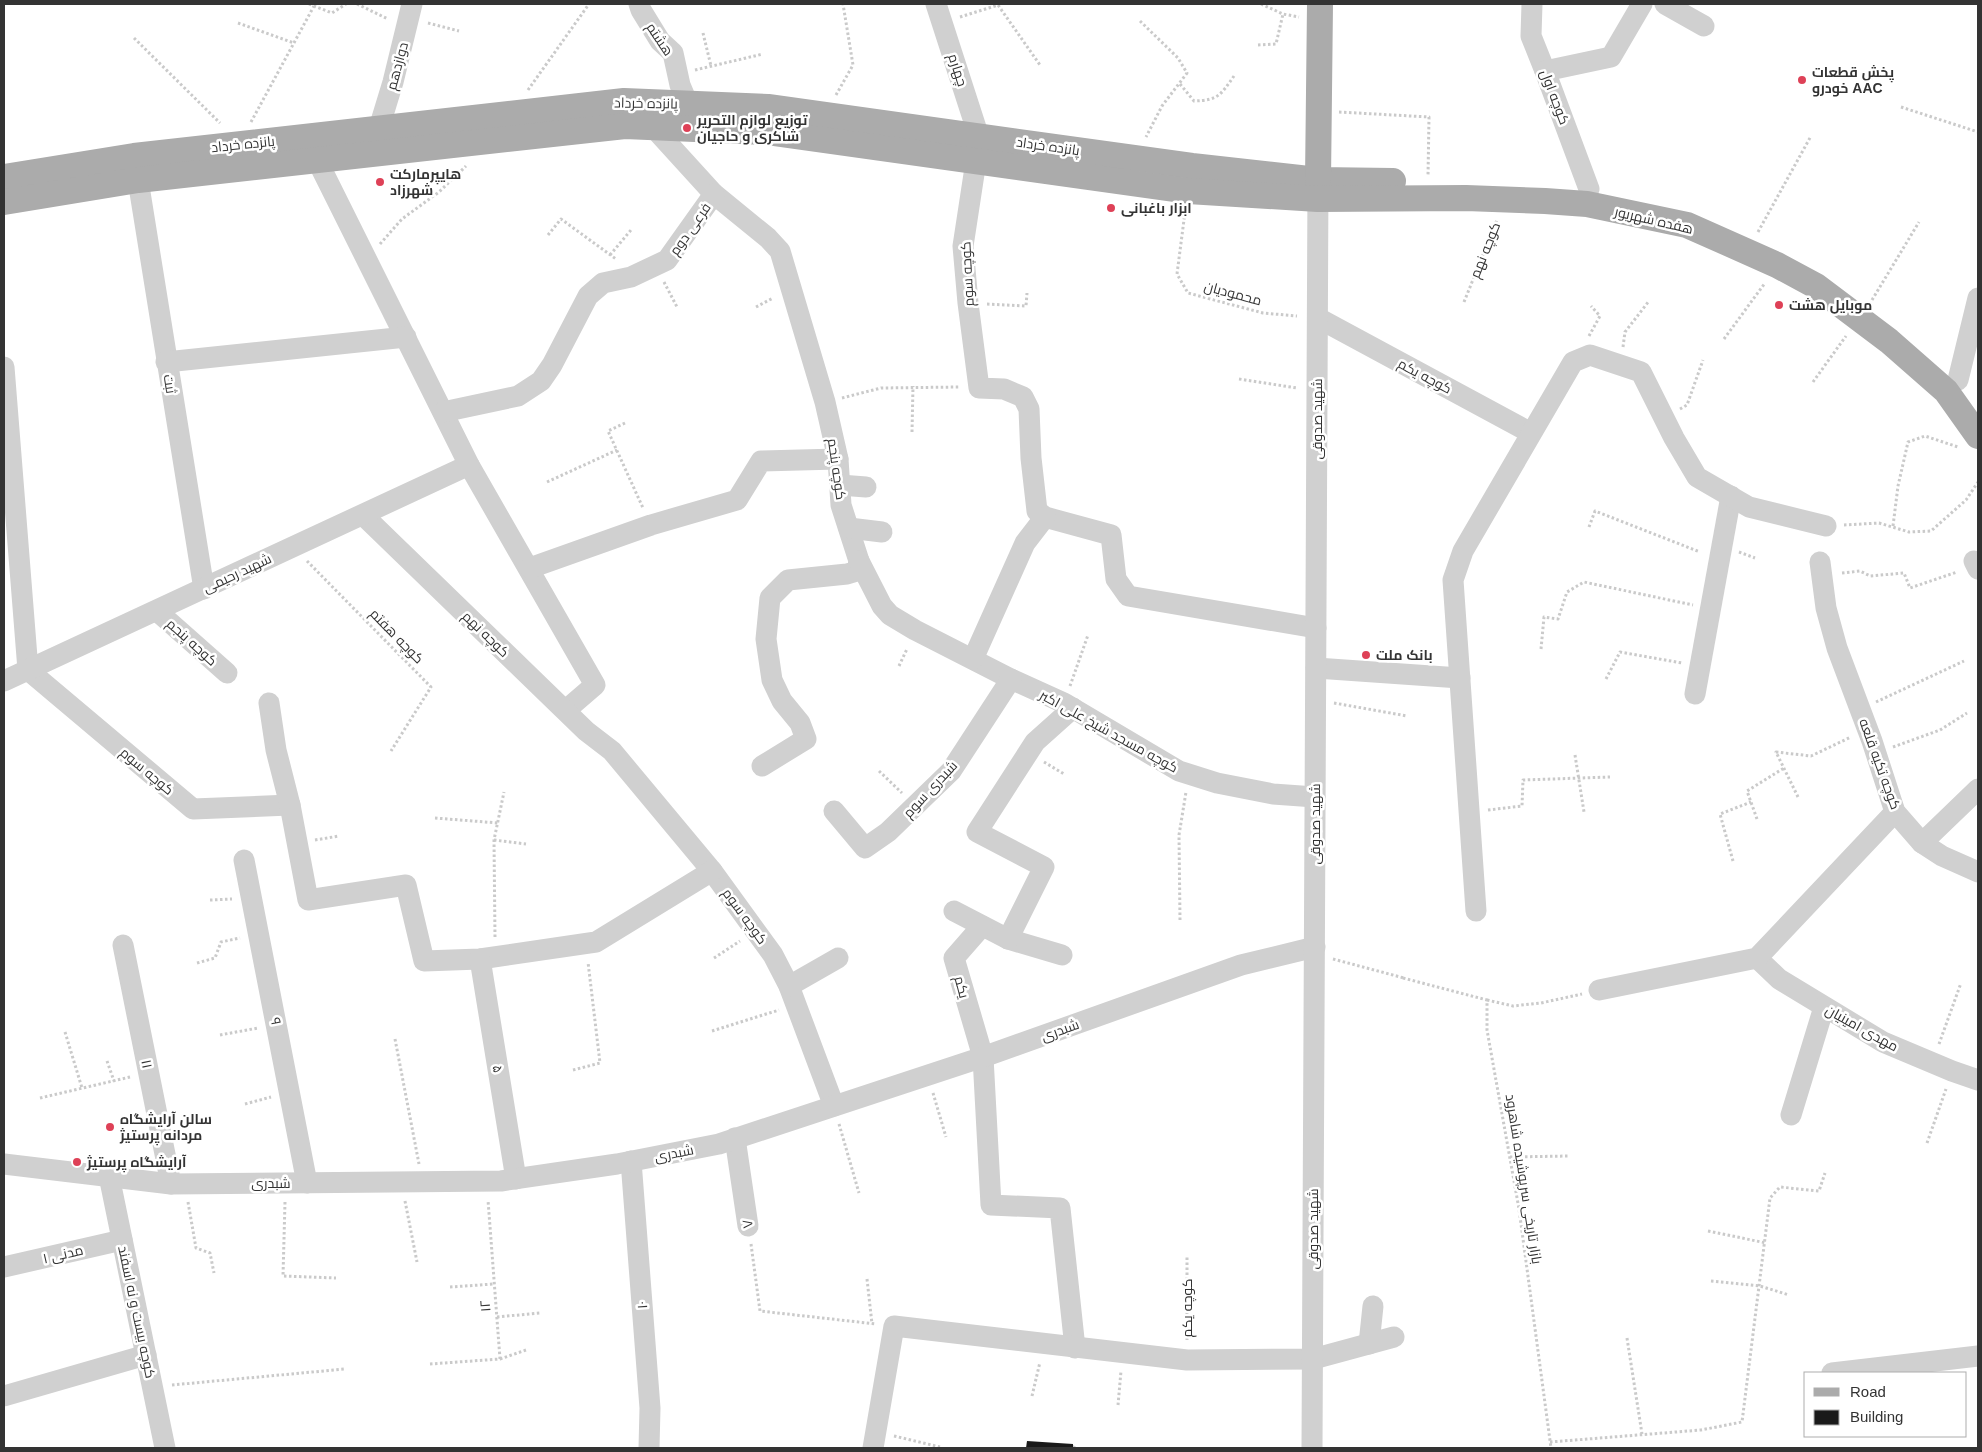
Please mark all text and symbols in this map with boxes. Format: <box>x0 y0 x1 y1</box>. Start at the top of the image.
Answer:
street label: هشتم <box>641 19 677 60</box>
street label: دوازدهم <box>383 40 413 92</box>
street label: چهارم <box>943 52 971 89</box>
place label: پخش قطعات خودرو AAC <box>1812 64 1894 97</box>
street label: کوچه اول <box>1535 67 1573 127</box>
marker: پخش قطعات خودرو AAC <box>1796 74 1808 86</box>
street label: پانزده خرداد <box>614 94 678 114</box>
place label: توزیع لوازم التحریر شاکری و حاجیان <box>696 112 808 145</box>
marker: توزیع لوازم التحریر شاکری و حاجیان <box>681 122 693 134</box>
street label: پانزده خرداد <box>210 133 276 157</box>
street label: پانزده خرداد <box>1015 134 1081 160</box>
place label: هایپرمارکت شهرزاد <box>390 166 461 199</box>
marker: هایپرمارکت شهرزاد <box>374 176 386 188</box>
street label: فرعی دوم <box>666 200 716 259</box>
place label: ابزار باغبانی <box>1121 200 1192 217</box>
marker: ابزار باغبانی <box>1105 202 1117 214</box>
street label: هفده شهریور <box>1612 203 1695 237</box>
street label: کوچه نهم <box>1467 220 1505 281</box>
street label: کوچه سوم <box>957 241 979 307</box>
street label: محمودیان <box>1202 278 1264 308</box>
place label: موبایل هشت <box>1789 297 1872 314</box>
marker: موبایل هشت <box>1773 299 1785 311</box>
street label: کوچه یکم <box>1394 355 1455 399</box>
street label: ثبت <box>161 373 179 395</box>
street label: شهید صدوقی <box>1309 378 1325 460</box>
street label: کوچه پنجم <box>823 437 849 501</box>
street label: شهید رحیمی <box>200 550 274 596</box>
street label: کوچه هفتم <box>365 605 427 668</box>
street label: کوچه نهم <box>458 608 513 662</box>
street label: کوچه پنجم <box>162 615 220 670</box>
place label: بانک ملت <box>1376 647 1433 663</box>
marker: بانک ملت <box>1360 649 1372 661</box>
street label: کوچه مسجد شیخ علی اکبر <box>1035 686 1181 777</box>
street label: کوچه تکیه قلعه <box>1854 716 1904 812</box>
street label: کوچه سوم <box>116 744 177 800</box>
street label: شبدری سوم <box>900 757 962 822</box>
street label: شهید صدوقی <box>1307 783 1323 865</box>
street label: کوچه سوم <box>718 885 771 948</box>
street label: یکم <box>949 974 973 1001</box>
street label: مهدی امینیان <box>1823 1001 1901 1055</box>
street label: ۹ <box>267 1016 285 1026</box>
street label: شبدری <box>1039 1016 1081 1044</box>
street label: ۱۱ <box>138 1058 156 1070</box>
street label: ۵ <box>489 1064 507 1074</box>
street label: بازار تاریخی سرپوشیده شاهرود <box>1501 1093 1545 1266</box>
place label: سالن آرایشگاه مردانه پرستیژ <box>119 1111 212 1146</box>
marker: سالن آرایشگاه مردانه پرستیژ <box>104 1121 116 1133</box>
street label: شبدری <box>653 1141 695 1165</box>
place label: آرایشگاه پرستیژ <box>86 1154 187 1173</box>
marker: آرایشگاه پرستیژ <box>71 1156 83 1168</box>
street label: شبدری <box>251 1175 291 1191</box>
street label: شهید صدوقی <box>1305 1188 1321 1270</box>
street label: ۸ <box>739 1219 757 1230</box>
street label: مدنی ۱ <box>41 1242 85 1266</box>
street label: کوچه بیست و نه اسفند <box>113 1244 159 1380</box>
street label: کوچه یکم <box>1179 1279 1197 1337</box>
street label: ۱۲ <box>477 1300 493 1312</box>
street label: ۱۰ <box>634 1301 650 1309</box>
legend <box>1804 1372 1967 1437</box>
text: Road <box>1850 1383 1886 1400</box>
text: Building <box>1850 1408 1903 1425</box>

